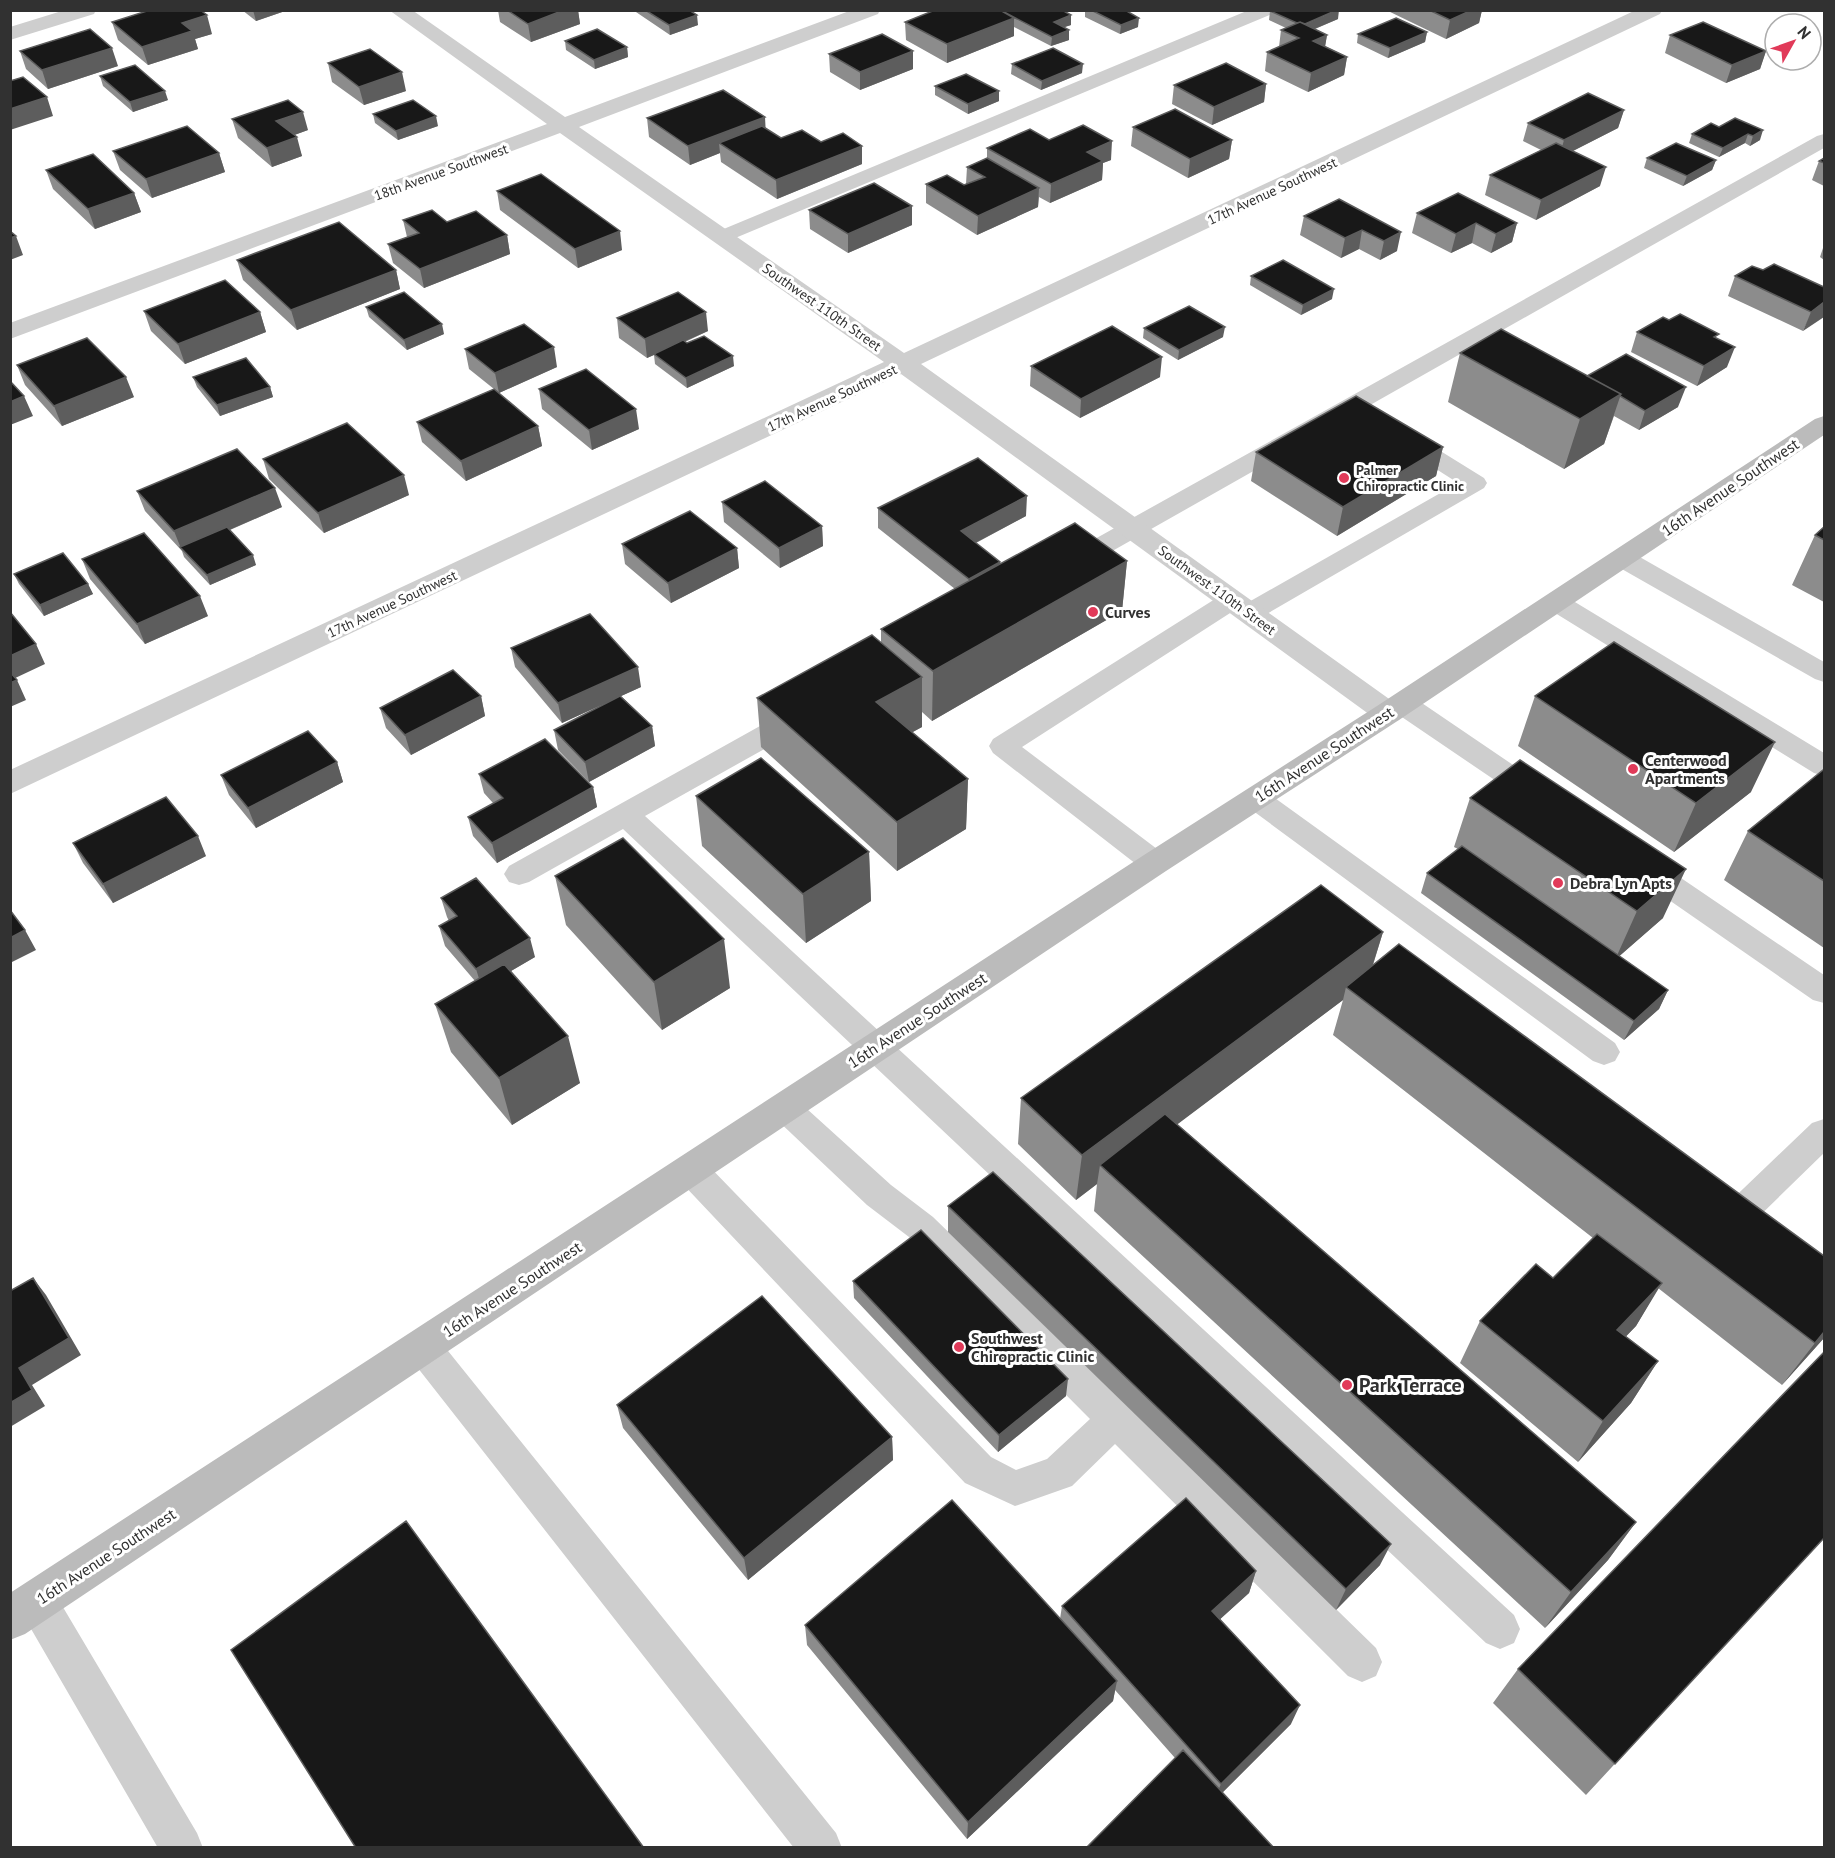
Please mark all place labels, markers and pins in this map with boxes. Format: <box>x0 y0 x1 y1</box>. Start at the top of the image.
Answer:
place label: Palmer Chiropractic Clinic <box>1356 461 1464 495</box>
marker: Palmer Chiropractic Clinic <box>1337 471 1351 485</box>
place label: Curves <box>1105 602 1151 622</box>
marker: Curves <box>1086 605 1100 619</box>
place label: Centerwood Apartments <box>1645 750 1727 788</box>
marker: Centerwood Apartments <box>1626 762 1640 776</box>
place label: Debra Lyn Apts <box>1570 873 1672 893</box>
marker: Debra Lyn Apts <box>1551 876 1565 890</box>
place label: Southwest Chiropractic Clinic <box>971 1328 1095 1366</box>
marker: Southwest Chiropractic Clinic <box>952 1340 966 1354</box>
place label: Park Terrace <box>1359 1372 1462 1398</box>
marker: Park Terrace <box>1340 1378 1354 1392</box>

